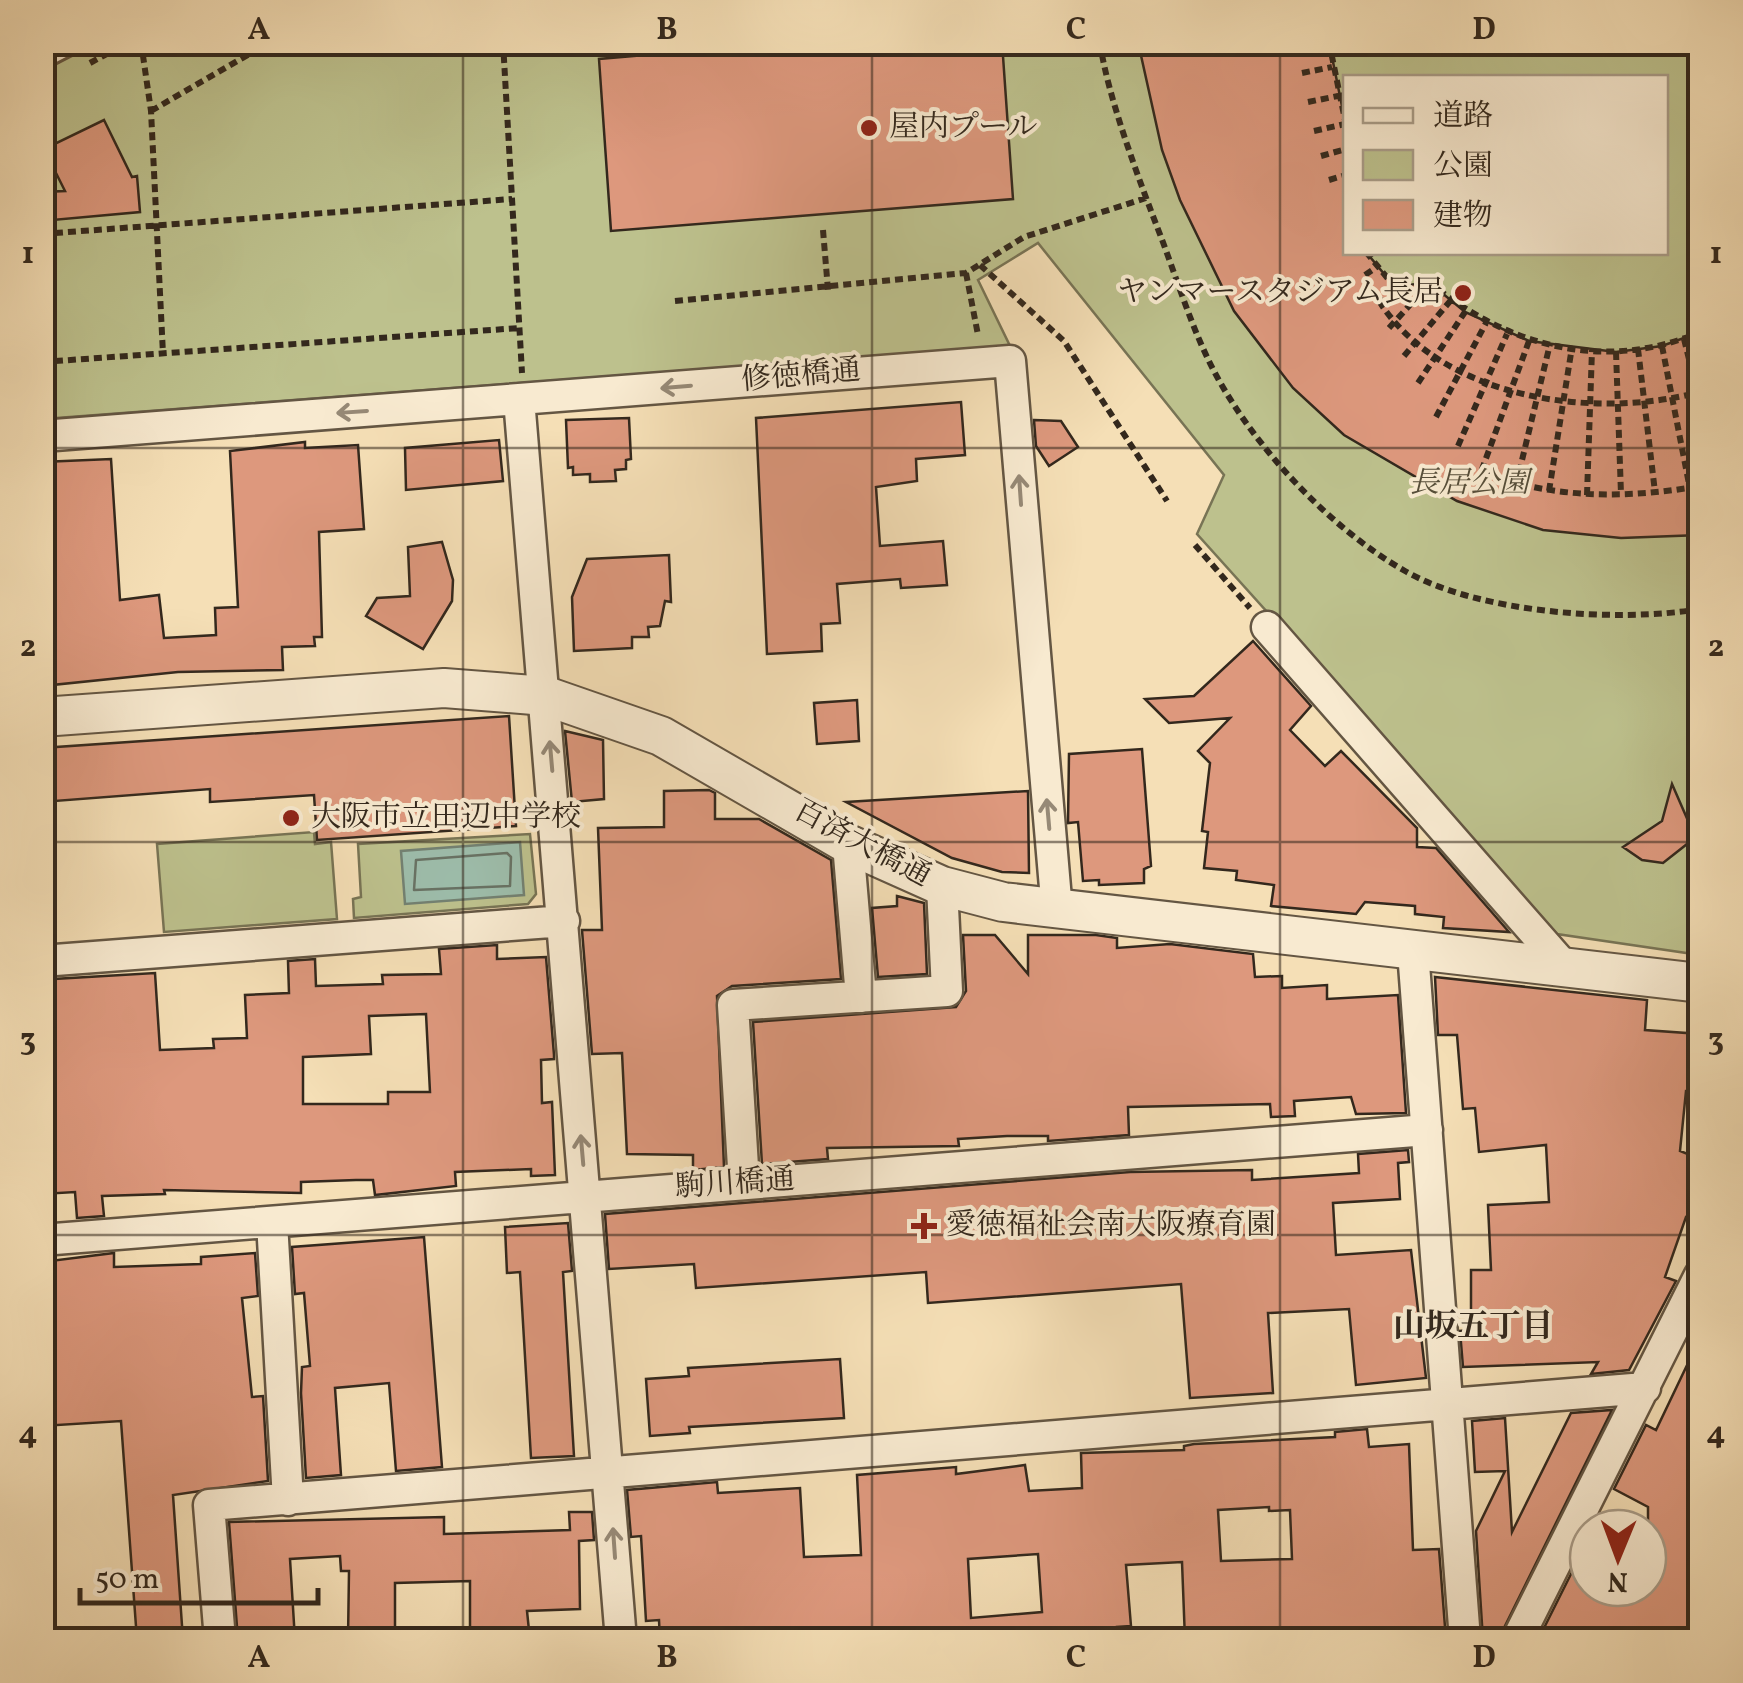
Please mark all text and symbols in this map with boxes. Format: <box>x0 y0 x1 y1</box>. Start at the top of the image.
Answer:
text: A <box>248 9 271 53</box>
text: B <box>656 9 678 53</box>
text: C <box>1066 9 1086 53</box>
text: D <box>1472 9 1496 53</box>
legend <box>1343 75 1668 255</box>
text: 道路 <box>1433 96 1493 138</box>
place label: 屋内プール <box>889 107 1038 149</box>
marker: 屋内プール <box>858 117 880 139</box>
text: 公園 <box>1433 146 1493 188</box>
text: 建物 <box>1433 196 1493 238</box>
text: 1 <box>22 233 34 277</box>
text: 1 <box>1710 233 1722 277</box>
place label: ヤンマースタジアム長居 <box>1117 272 1443 314</box>
marker: ヤンマースタジアム長居 <box>1452 282 1474 304</box>
street label: 修徳橋通 <box>739 350 863 402</box>
one-way arrow <box>660 377 692 396</box>
one-way arrow <box>336 403 368 422</box>
park label: 長居公園 <box>1409 463 1534 505</box>
one-way arrow <box>1010 475 1029 507</box>
text: 2 <box>20 626 36 670</box>
text: 2 <box>1708 626 1724 670</box>
one-way arrow <box>541 740 560 772</box>
street label: 百済大橋通 <box>786 790 938 898</box>
place label: 大阪市立田辺中学校 <box>311 797 581 839</box>
one-way arrow <box>1039 799 1058 831</box>
marker: 大阪市立田辺中学校 <box>280 807 302 829</box>
text: 3 <box>20 1020 36 1064</box>
text: 3 <box>1708 1020 1724 1064</box>
one-way arrow <box>573 1134 592 1166</box>
street label: 駒川橋通 <box>674 1159 796 1209</box>
place label: 愛徳福祉会南大阪療育園 <box>946 1205 1276 1247</box>
marker: 愛徳福祉会南大阪療育園 <box>911 1213 937 1239</box>
district label: 山坂五丁目 <box>1393 1306 1553 1350</box>
text: 4 <box>18 1413 38 1457</box>
text: 4 <box>1706 1413 1726 1457</box>
north arrow <box>1568 1508 1668 1608</box>
one-way arrow <box>604 1528 623 1560</box>
scale bar <box>80 1543 318 1605</box>
text: 50 m <box>95 1559 159 1601</box>
text: N <box>1607 1561 1628 1600</box>
text: A <box>248 1637 271 1681</box>
text: B <box>656 1637 678 1681</box>
text: C <box>1066 1637 1086 1681</box>
text: D <box>1472 1637 1496 1681</box>

